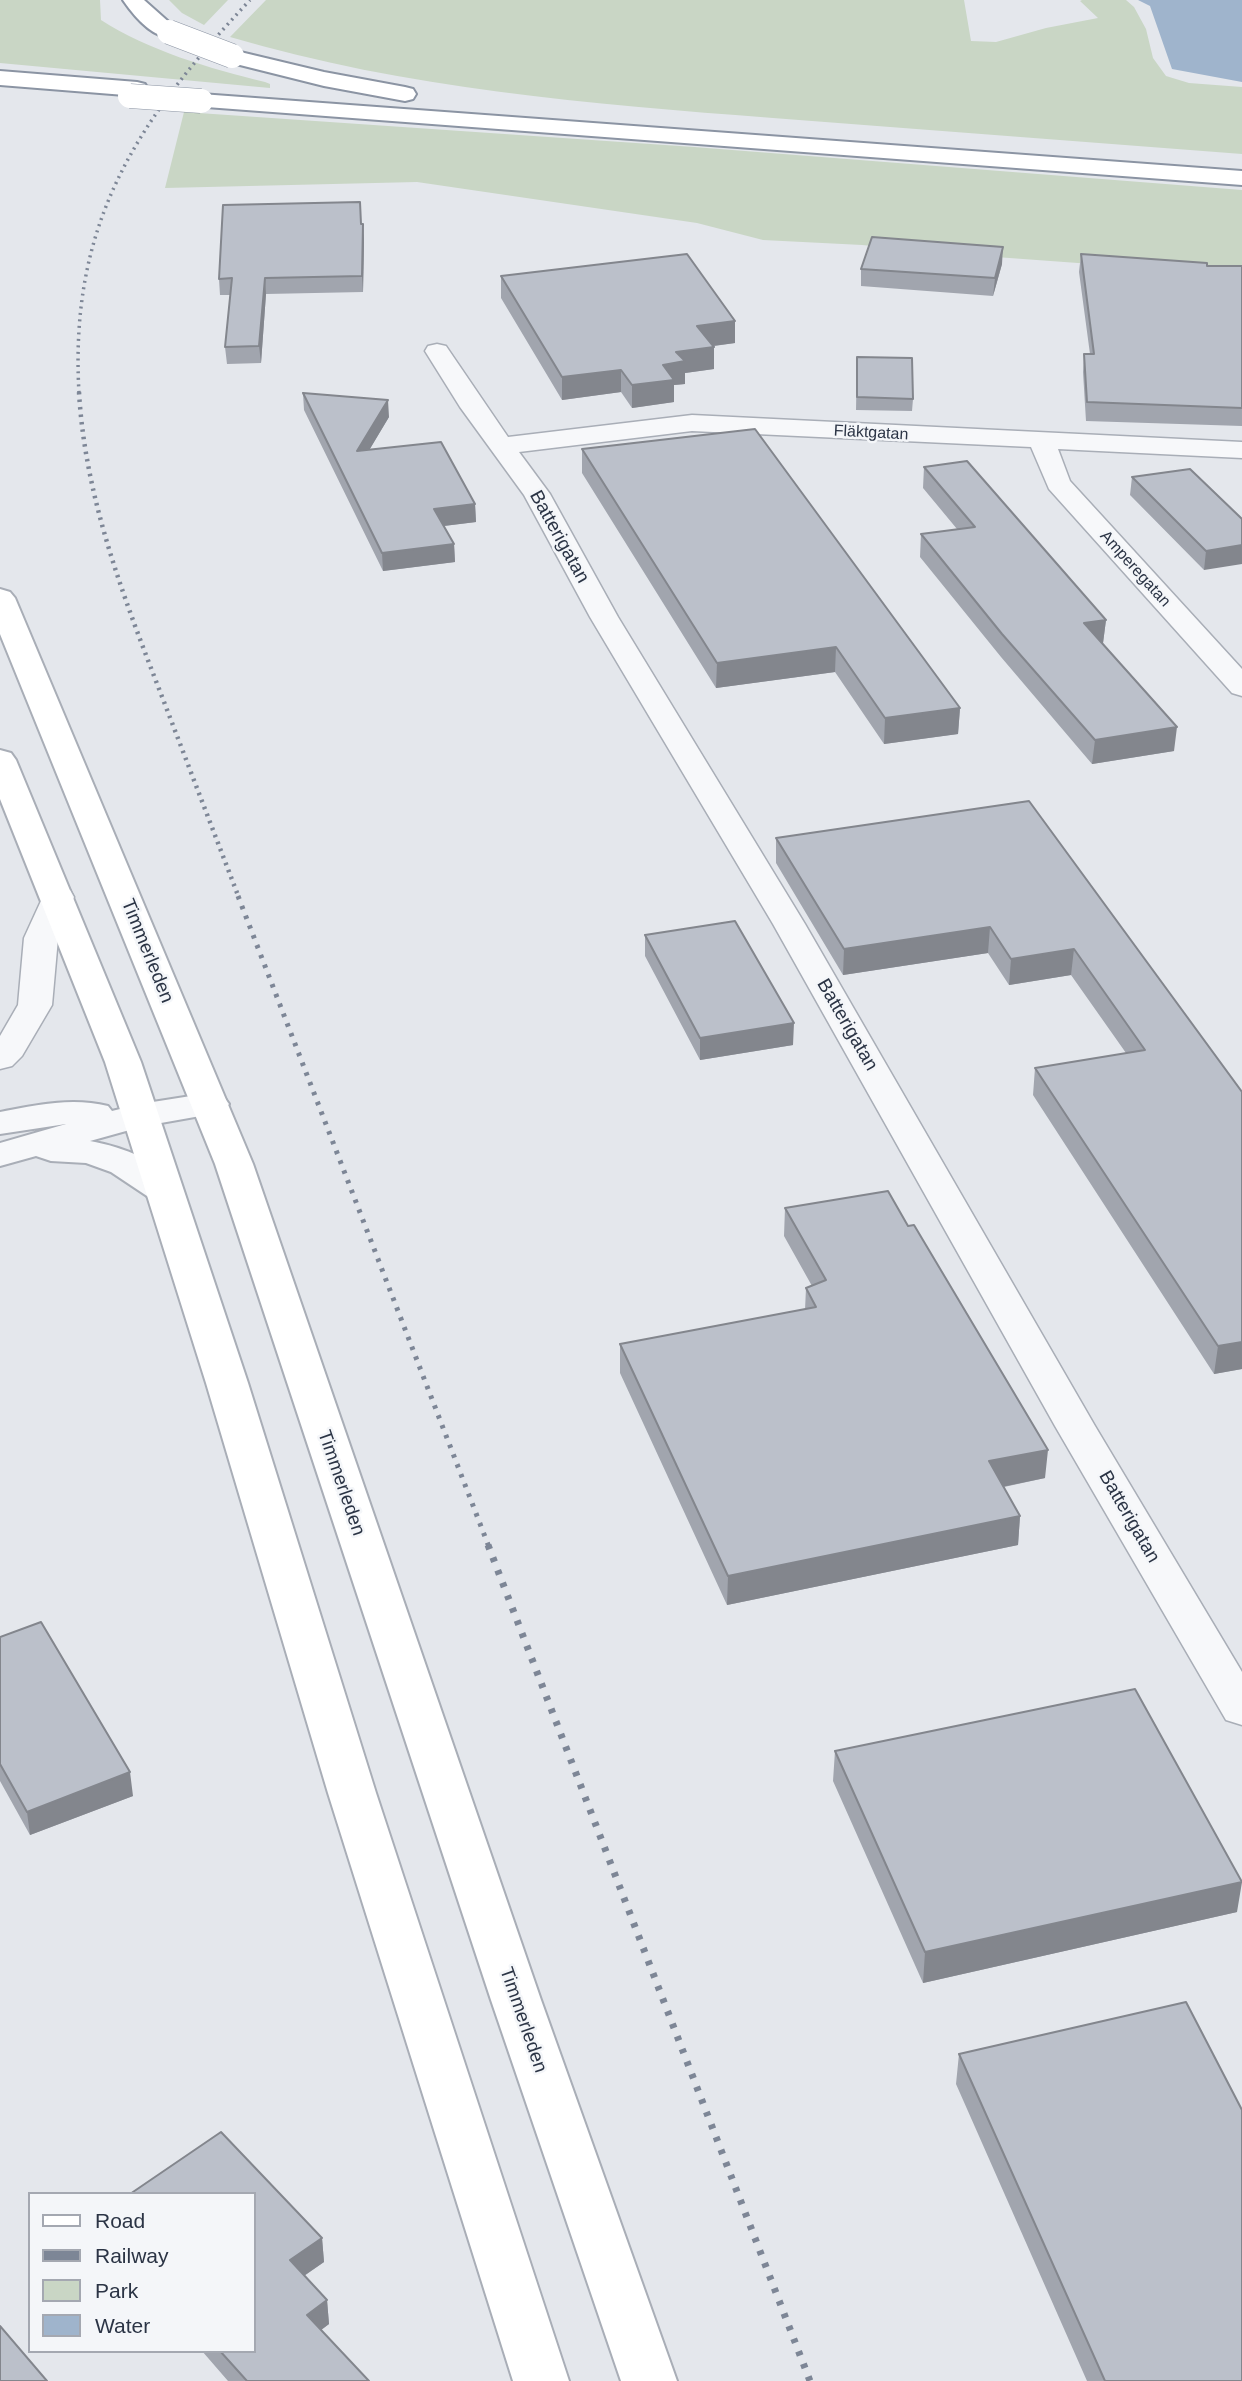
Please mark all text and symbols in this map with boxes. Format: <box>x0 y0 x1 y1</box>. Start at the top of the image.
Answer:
street label: Fläktgatan <box>833 421 909 445</box>
street label: Batterigatan <box>524 487 594 587</box>
street label: Amperegatan <box>1096 527 1174 611</box>
street label: Timmerleden <box>116 896 178 1006</box>
street label: Batterigatan <box>812 975 882 1075</box>
street label: Timmerleden <box>312 1427 370 1539</box>
street label: Batterigatan <box>1094 1467 1164 1567</box>
street label: Timmerleden <box>494 1964 552 2076</box>
legend <box>28 2192 256 2353</box>
text: Road <box>95 2209 145 2232</box>
text: Railway <box>95 2244 169 2267</box>
text: Park <box>95 2279 138 2302</box>
text: Water <box>95 2314 150 2337</box>

